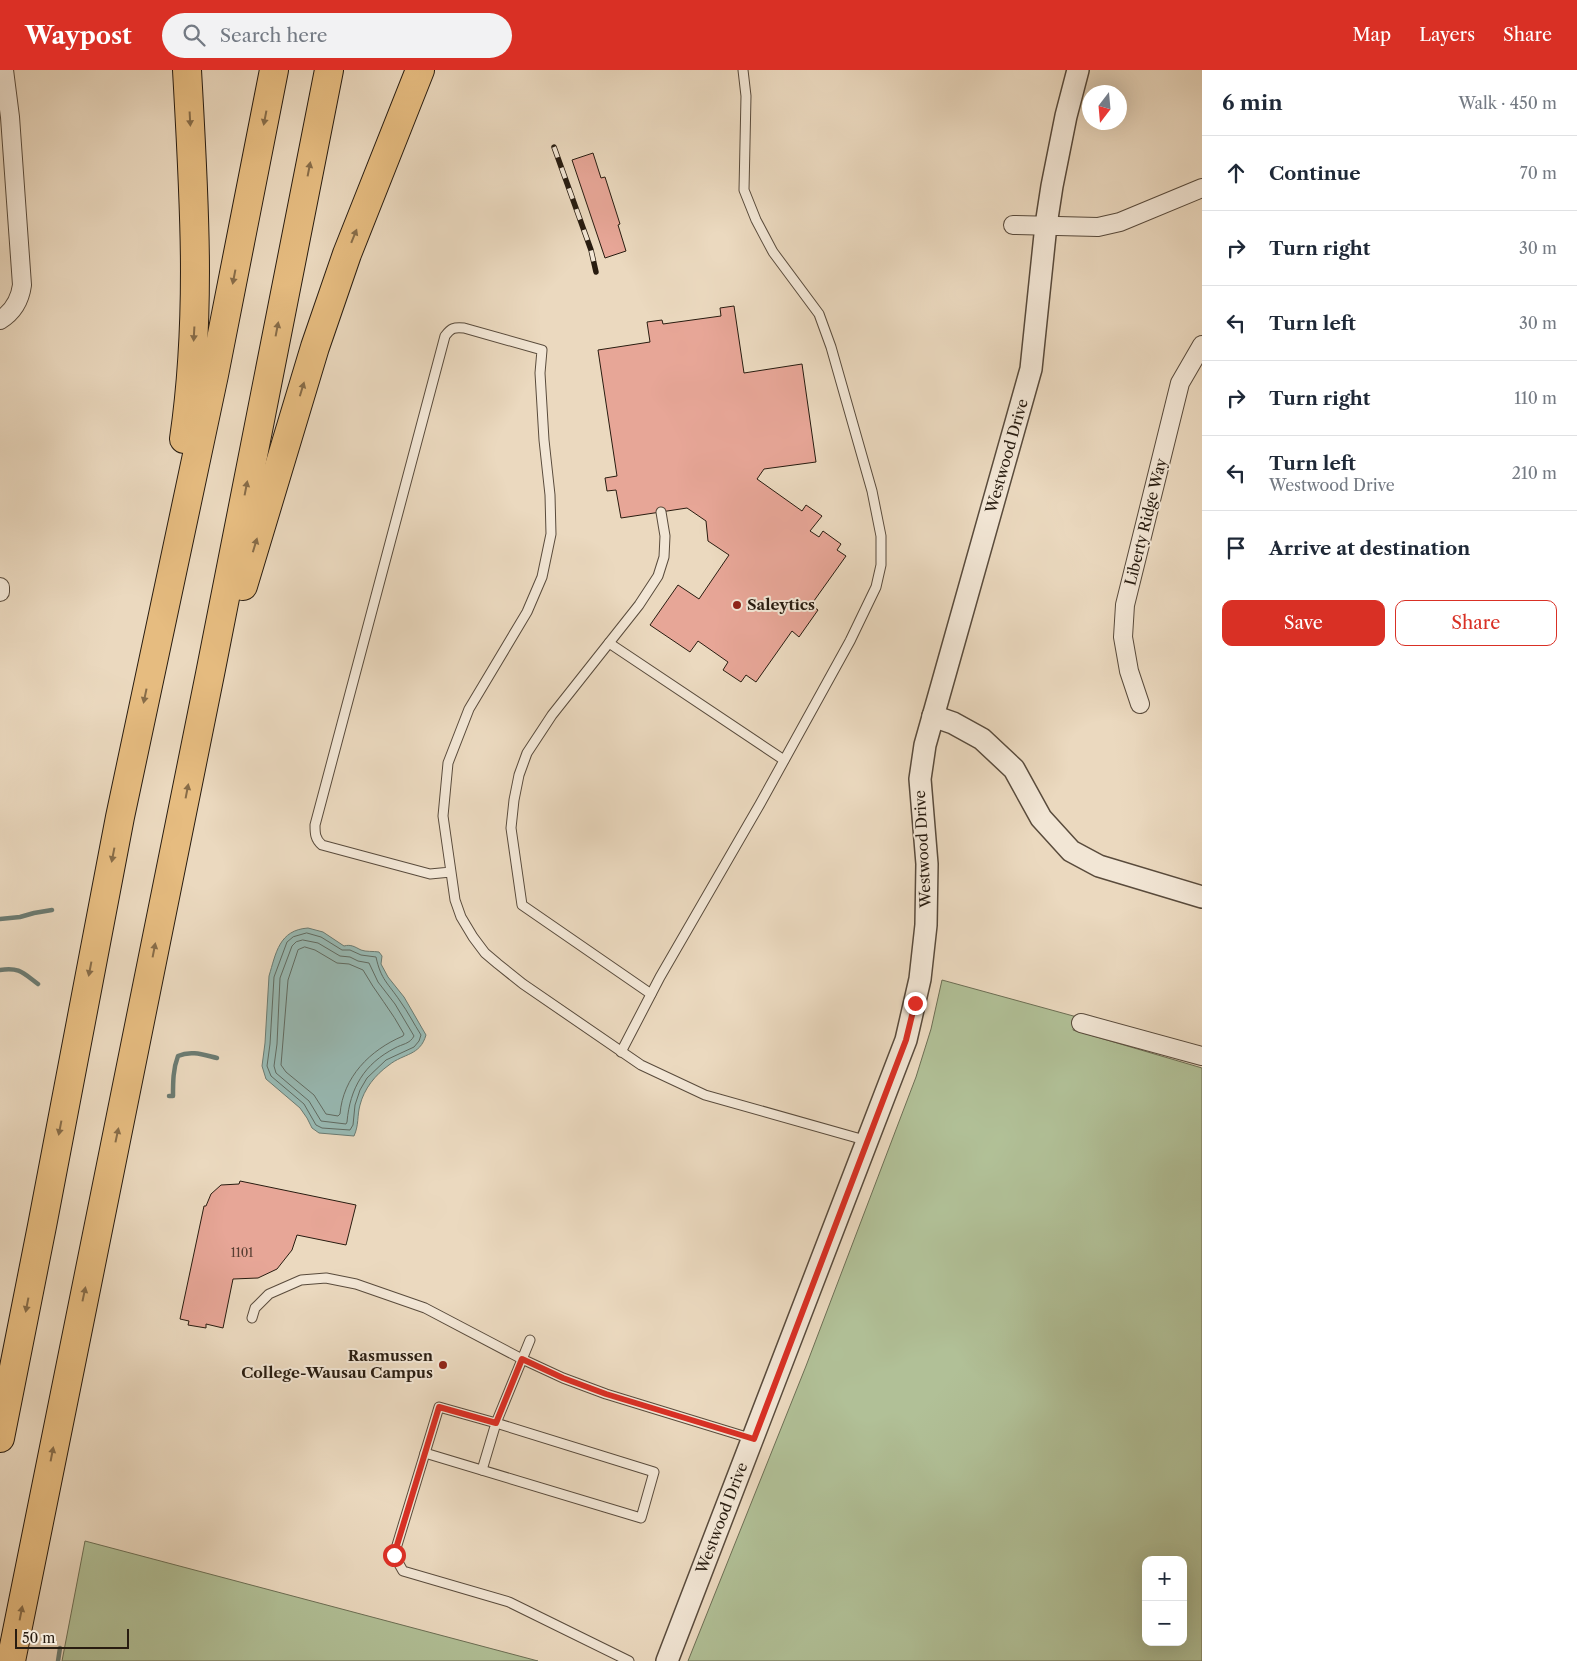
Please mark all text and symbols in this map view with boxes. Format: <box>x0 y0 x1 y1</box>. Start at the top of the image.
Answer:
search box <box>162 13 512 58</box>
text: Waypost <box>25 21 132 50</box>
icon: search <box>180 21 208 49</box>
text: Search here <box>220 24 327 47</box>
text: Map <box>1353 24 1391 46</box>
text: Layers <box>1419 24 1475 46</box>
text: Share <box>1503 24 1552 46</box>
north arrow <box>1082 85 1127 130</box>
text: 6 min <box>1222 90 1283 115</box>
text: Walk · 450 m <box>1459 93 1557 113</box>
one-way arrow <box>261 110 269 125</box>
one-way arrow <box>186 111 194 127</box>
icon: ahead <box>1222 159 1250 187</box>
one-way arrow <box>305 162 313 177</box>
text: Continue <box>1269 162 1361 185</box>
text: 70 m <box>1520 163 1557 183</box>
one-way arrow <box>351 228 358 243</box>
icon: right <box>1222 234 1250 262</box>
text: Turn right <box>1269 237 1370 260</box>
text: 30 m <box>1519 238 1557 258</box>
one-way arrow <box>229 270 237 286</box>
icon: left <box>1222 309 1250 337</box>
text: Turn left <box>1269 312 1356 335</box>
text: 30 m <box>1519 313 1557 333</box>
one-way arrow <box>274 320 282 336</box>
one-way arrow <box>190 326 198 342</box>
one-way arrow <box>298 382 306 397</box>
icon: right <box>1222 384 1250 412</box>
text: Turn right <box>1269 387 1370 410</box>
text: 110 m <box>1514 388 1557 408</box>
street label: Westwood Drive <box>981 397 1032 516</box>
text: Turn left <box>1269 452 1356 475</box>
street label: Liberty Ridge Way <box>1120 456 1171 588</box>
icon: left <box>1222 459 1250 487</box>
text: 210 m <box>1512 463 1557 483</box>
text: Westwood Drive <box>1269 475 1395 495</box>
one-way arrow <box>243 480 251 496</box>
icon: arrive <box>1222 534 1250 562</box>
text: Arrive at destination <box>1269 537 1470 560</box>
one-way arrow <box>252 538 260 553</box>
place label: Saleytics <box>747 595 815 614</box>
marker: Saleytics <box>731 599 743 611</box>
button: Save <box>1222 600 1385 646</box>
button: Share <box>1395 600 1557 646</box>
one-way arrow <box>141 689 149 704</box>
one-way arrow <box>183 782 191 798</box>
street label: Westwood Drive <box>910 790 935 909</box>
one-way arrow <box>108 848 116 864</box>
one-way arrow <box>151 942 159 958</box>
one-way arrow <box>86 961 94 977</box>
route end <box>904 992 927 1015</box>
one-way arrow <box>56 1121 64 1137</box>
one-way arrow <box>113 1127 121 1143</box>
house number: 1101 <box>231 1245 253 1260</box>
one-way arrow <box>80 1287 88 1302</box>
one-way arrow <box>22 1298 30 1314</box>
place label: Rasmussen College-Wausau Campus <box>241 1346 434 1382</box>
marker: Rasmussen College-Wausau Campus <box>437 1359 449 1371</box>
one-way arrow <box>48 1446 56 1461</box>
street label: Westwood Drive <box>691 1459 752 1577</box>
route start <box>383 1544 406 1567</box>
map controls <box>1142 1556 1187 1646</box>
button: + <box>1142 1556 1187 1601</box>
button: − <box>1142 1601 1187 1646</box>
one-way arrow <box>17 1605 25 1621</box>
scale bar <box>15 1626 129 1649</box>
text: 50 m <box>22 1629 55 1647</box>

